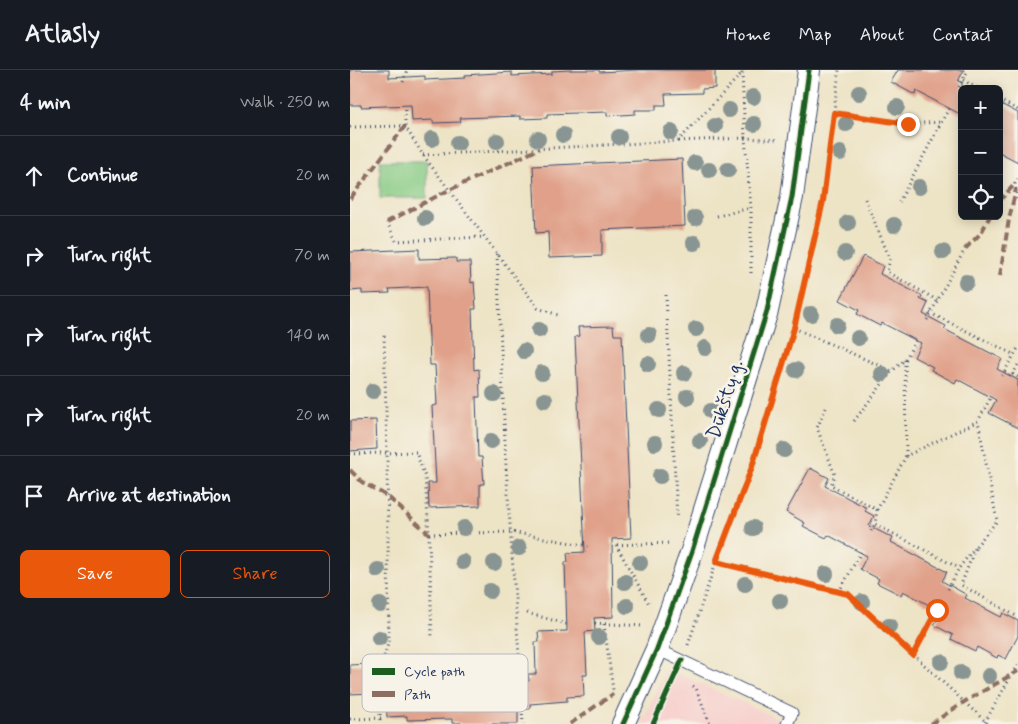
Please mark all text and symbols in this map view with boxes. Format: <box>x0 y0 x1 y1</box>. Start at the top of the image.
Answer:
text: Atlasly <box>25 19 100 50</box>
text: Home <box>726 23 771 47</box>
text: Map <box>799 23 832 47</box>
text: About <box>860 23 904 47</box>
text: Contact <box>932 23 993 47</box>
map controls <box>958 85 1003 220</box>
button: + <box>958 85 1003 130</box>
text: 4 min <box>20 89 71 117</box>
text: Walk · 250 m <box>240 92 330 113</box>
route end <box>897 113 920 136</box>
button: − <box>958 130 1003 175</box>
icon: ahead <box>20 162 48 190</box>
text: Continue <box>67 163 138 188</box>
text: 20 m <box>296 165 330 186</box>
button: locate <box>958 175 1003 220</box>
icon: right <box>20 242 48 270</box>
text: Turn right <box>67 243 151 268</box>
text: 70 m <box>294 245 330 266</box>
icon: right <box>20 322 48 350</box>
text: Turn right <box>67 323 151 348</box>
text: 140 m <box>286 325 330 346</box>
street label: Dūkštų g. <box>701 357 750 442</box>
icon: right <box>20 402 48 430</box>
text: Turn right <box>67 403 151 428</box>
text: 20 m <box>296 405 330 426</box>
icon: arrive <box>20 482 48 510</box>
text: Arrive at destination <box>67 483 231 508</box>
button: Save <box>20 550 170 598</box>
button: Share <box>180 550 330 598</box>
route start <box>926 599 949 622</box>
legend <box>362 654 528 712</box>
text: Cycle path <box>404 663 465 681</box>
text: Path <box>404 686 431 704</box>

